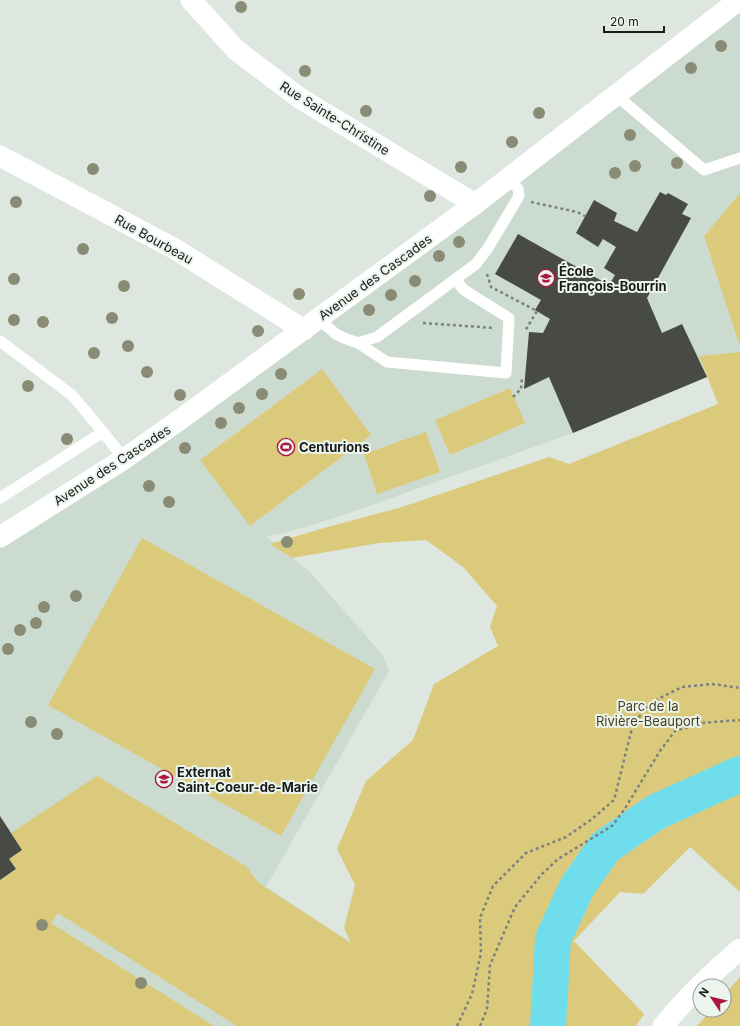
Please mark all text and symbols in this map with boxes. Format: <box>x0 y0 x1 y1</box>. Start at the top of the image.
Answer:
scale bar <box>604 8 664 34</box>
text: 20 m <box>610 14 639 29</box>
street label: Rue Sainte-Christine <box>277 78 393 158</box>
street label: Rue Bourbeau <box>112 211 196 267</box>
street label: Avenue des Cascades <box>315 230 435 324</box>
place label: École François-Bourrin <box>559 263 667 294</box>
school or university icon: École François-Bourrin <box>536 268 556 288</box>
street label: Avenue des Cascades <box>50 421 174 509</box>
sports icon: Centurions <box>276 437 296 457</box>
place label: Centurions <box>299 439 370 455</box>
park label: Parc de la Rivière-Beauport <box>596 698 700 729</box>
place label: Externat Saint-Coeur-de-Marie <box>177 764 318 795</box>
school or university icon: Externat Saint-Coeur-de-Marie <box>154 769 174 789</box>
north arrow <box>692 978 732 1018</box>
text: N <box>696 985 712 1000</box>

